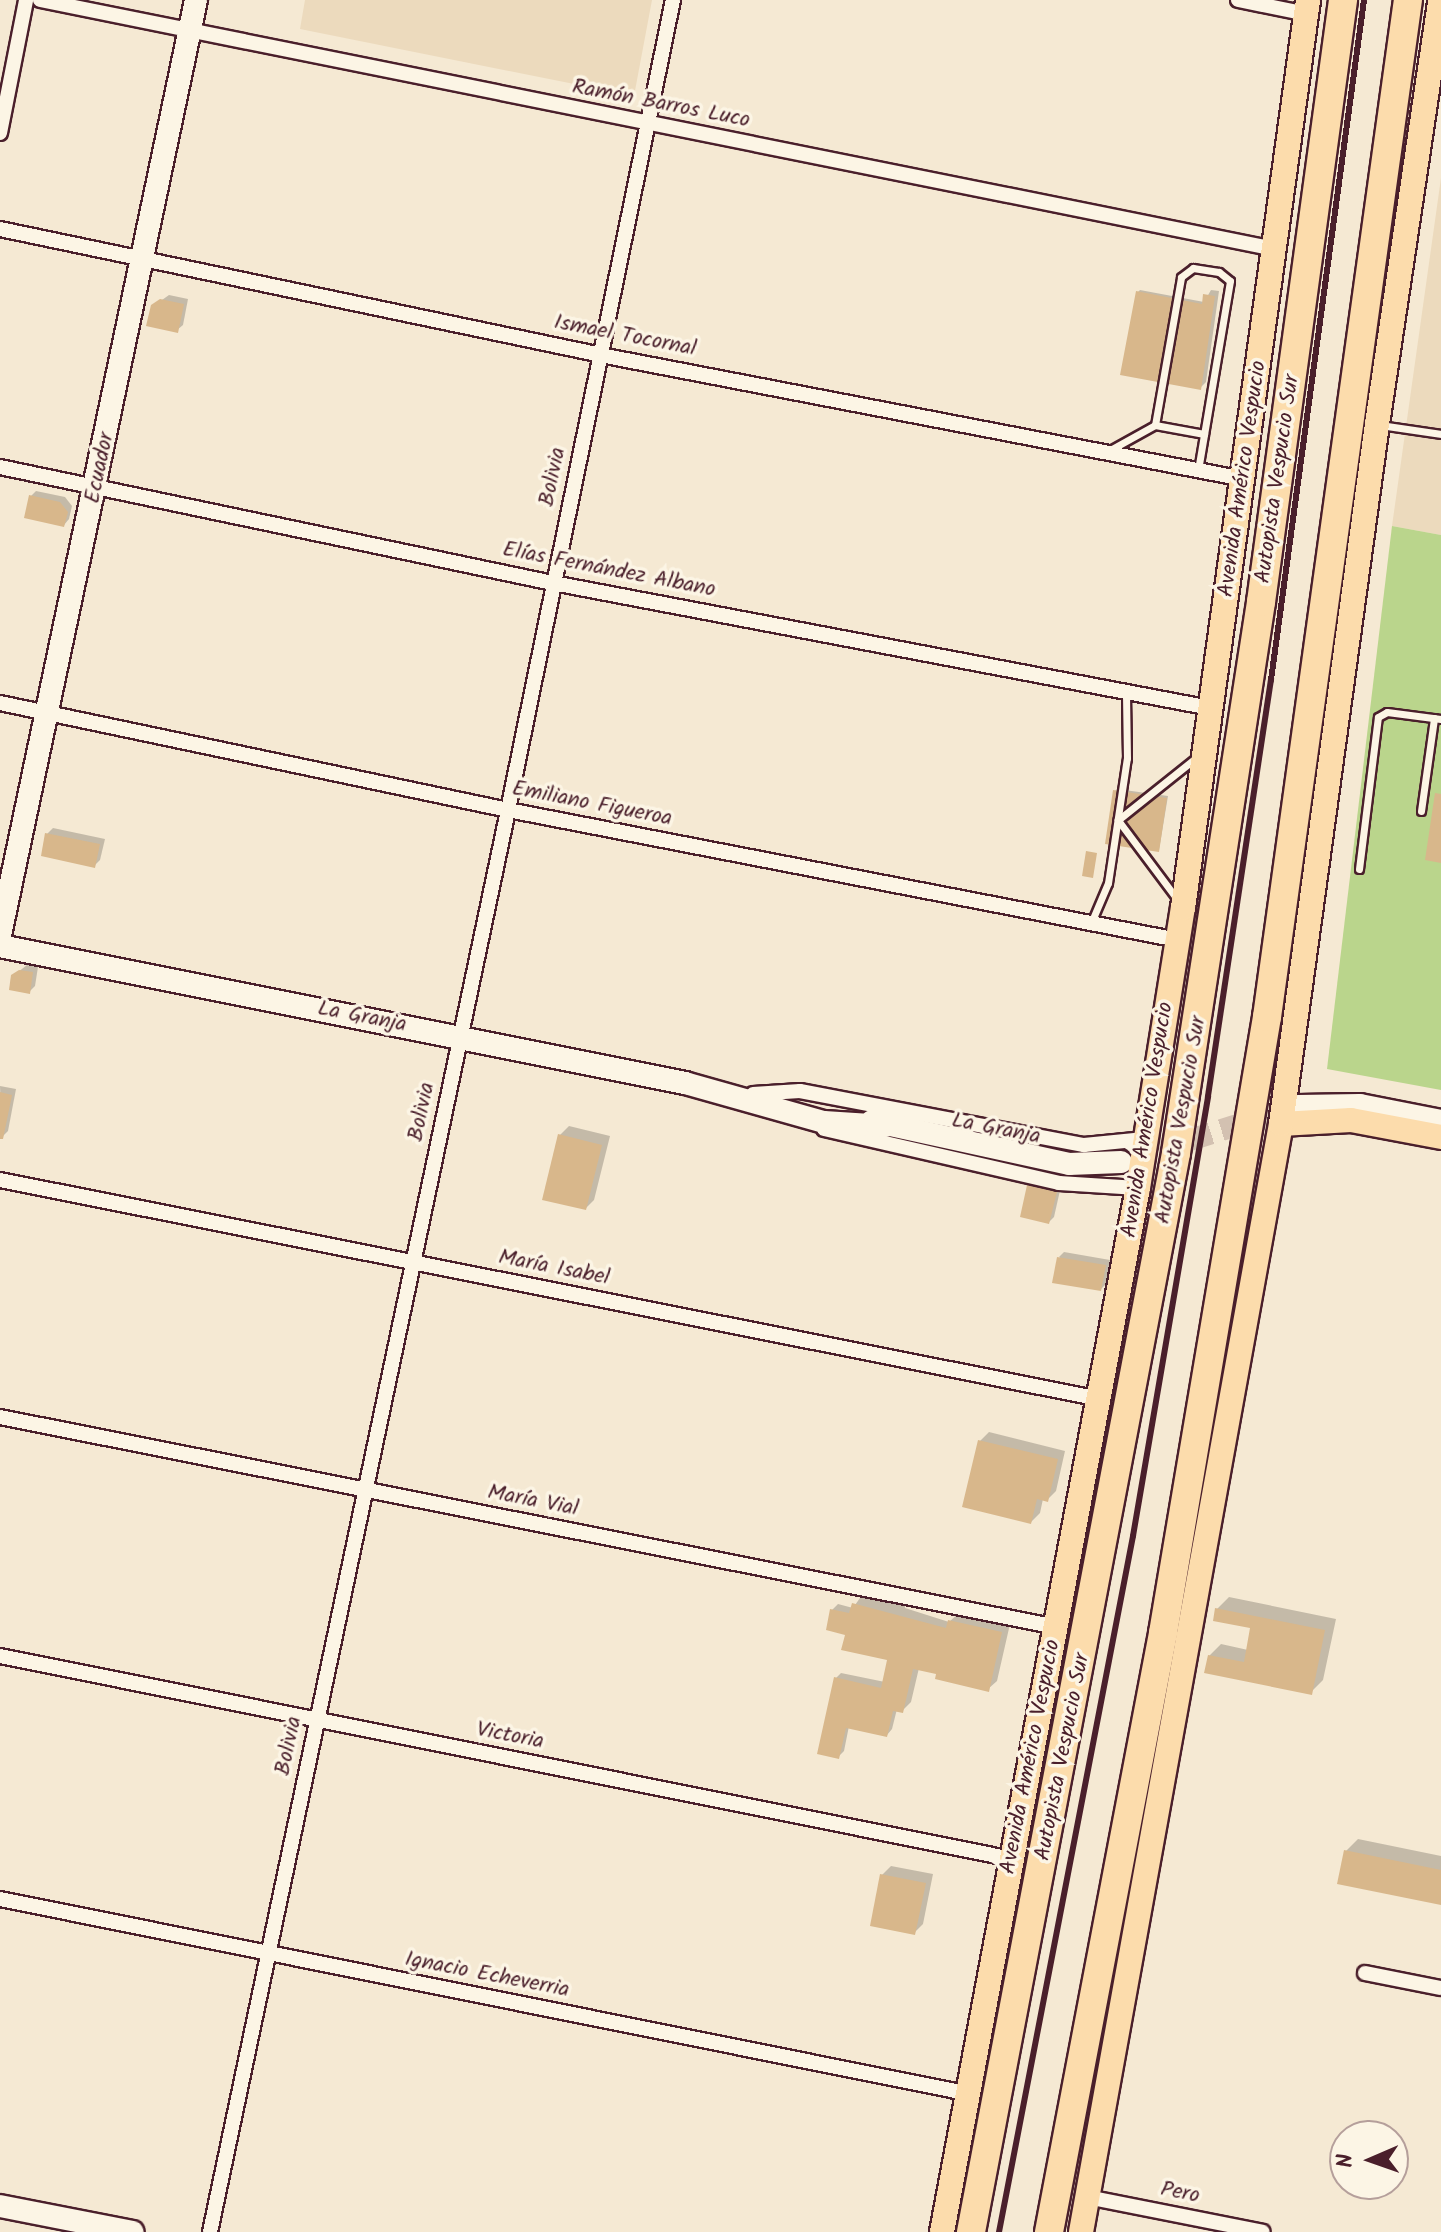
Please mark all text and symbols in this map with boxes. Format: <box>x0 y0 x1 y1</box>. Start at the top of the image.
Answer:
street label: Ramón Barros Luco <box>570 74 752 134</box>
street label: Ismael Tocornal <box>552 309 698 363</box>
street label: Avenida Américo Vespucio <box>1213 359 1273 599</box>
street label: Autopista Vespucio Sur <box>1250 373 1306 585</box>
street label: Ecuador <box>80 430 120 506</box>
street label: Bolivia <box>534 445 572 509</box>
street label: Elías Fernández Albano <box>500 536 718 604</box>
street label: Emiliano Figueroa <box>510 776 674 832</box>
street label: La Granja <box>315 995 409 1039</box>
street label: Avenida Américo Vespucio <box>1116 1000 1180 1240</box>
street label: Autopista Vespucio Sur <box>1150 1014 1212 1226</box>
street label: Bolivia <box>403 1080 441 1144</box>
street label: La Granja <box>949 1107 1043 1151</box>
street label: María Isabel <box>496 1244 612 1292</box>
street label: María Vial <box>485 1479 581 1523</box>
street label: Avenida Américo Vespucio <box>995 1638 1067 1876</box>
street label: Autopista Vespucio Sur <box>1030 1651 1096 1863</box>
street label: Bolivia <box>270 1714 308 1778</box>
street label: Victoria <box>474 1717 546 1755</box>
street label: Ignacio Echeverria <box>403 1946 571 2004</box>
north arrow <box>1329 2120 1409 2200</box>
text: N <box>1329 2153 1364 2168</box>
street label: Pero <box>1158 2176 1202 2210</box>

